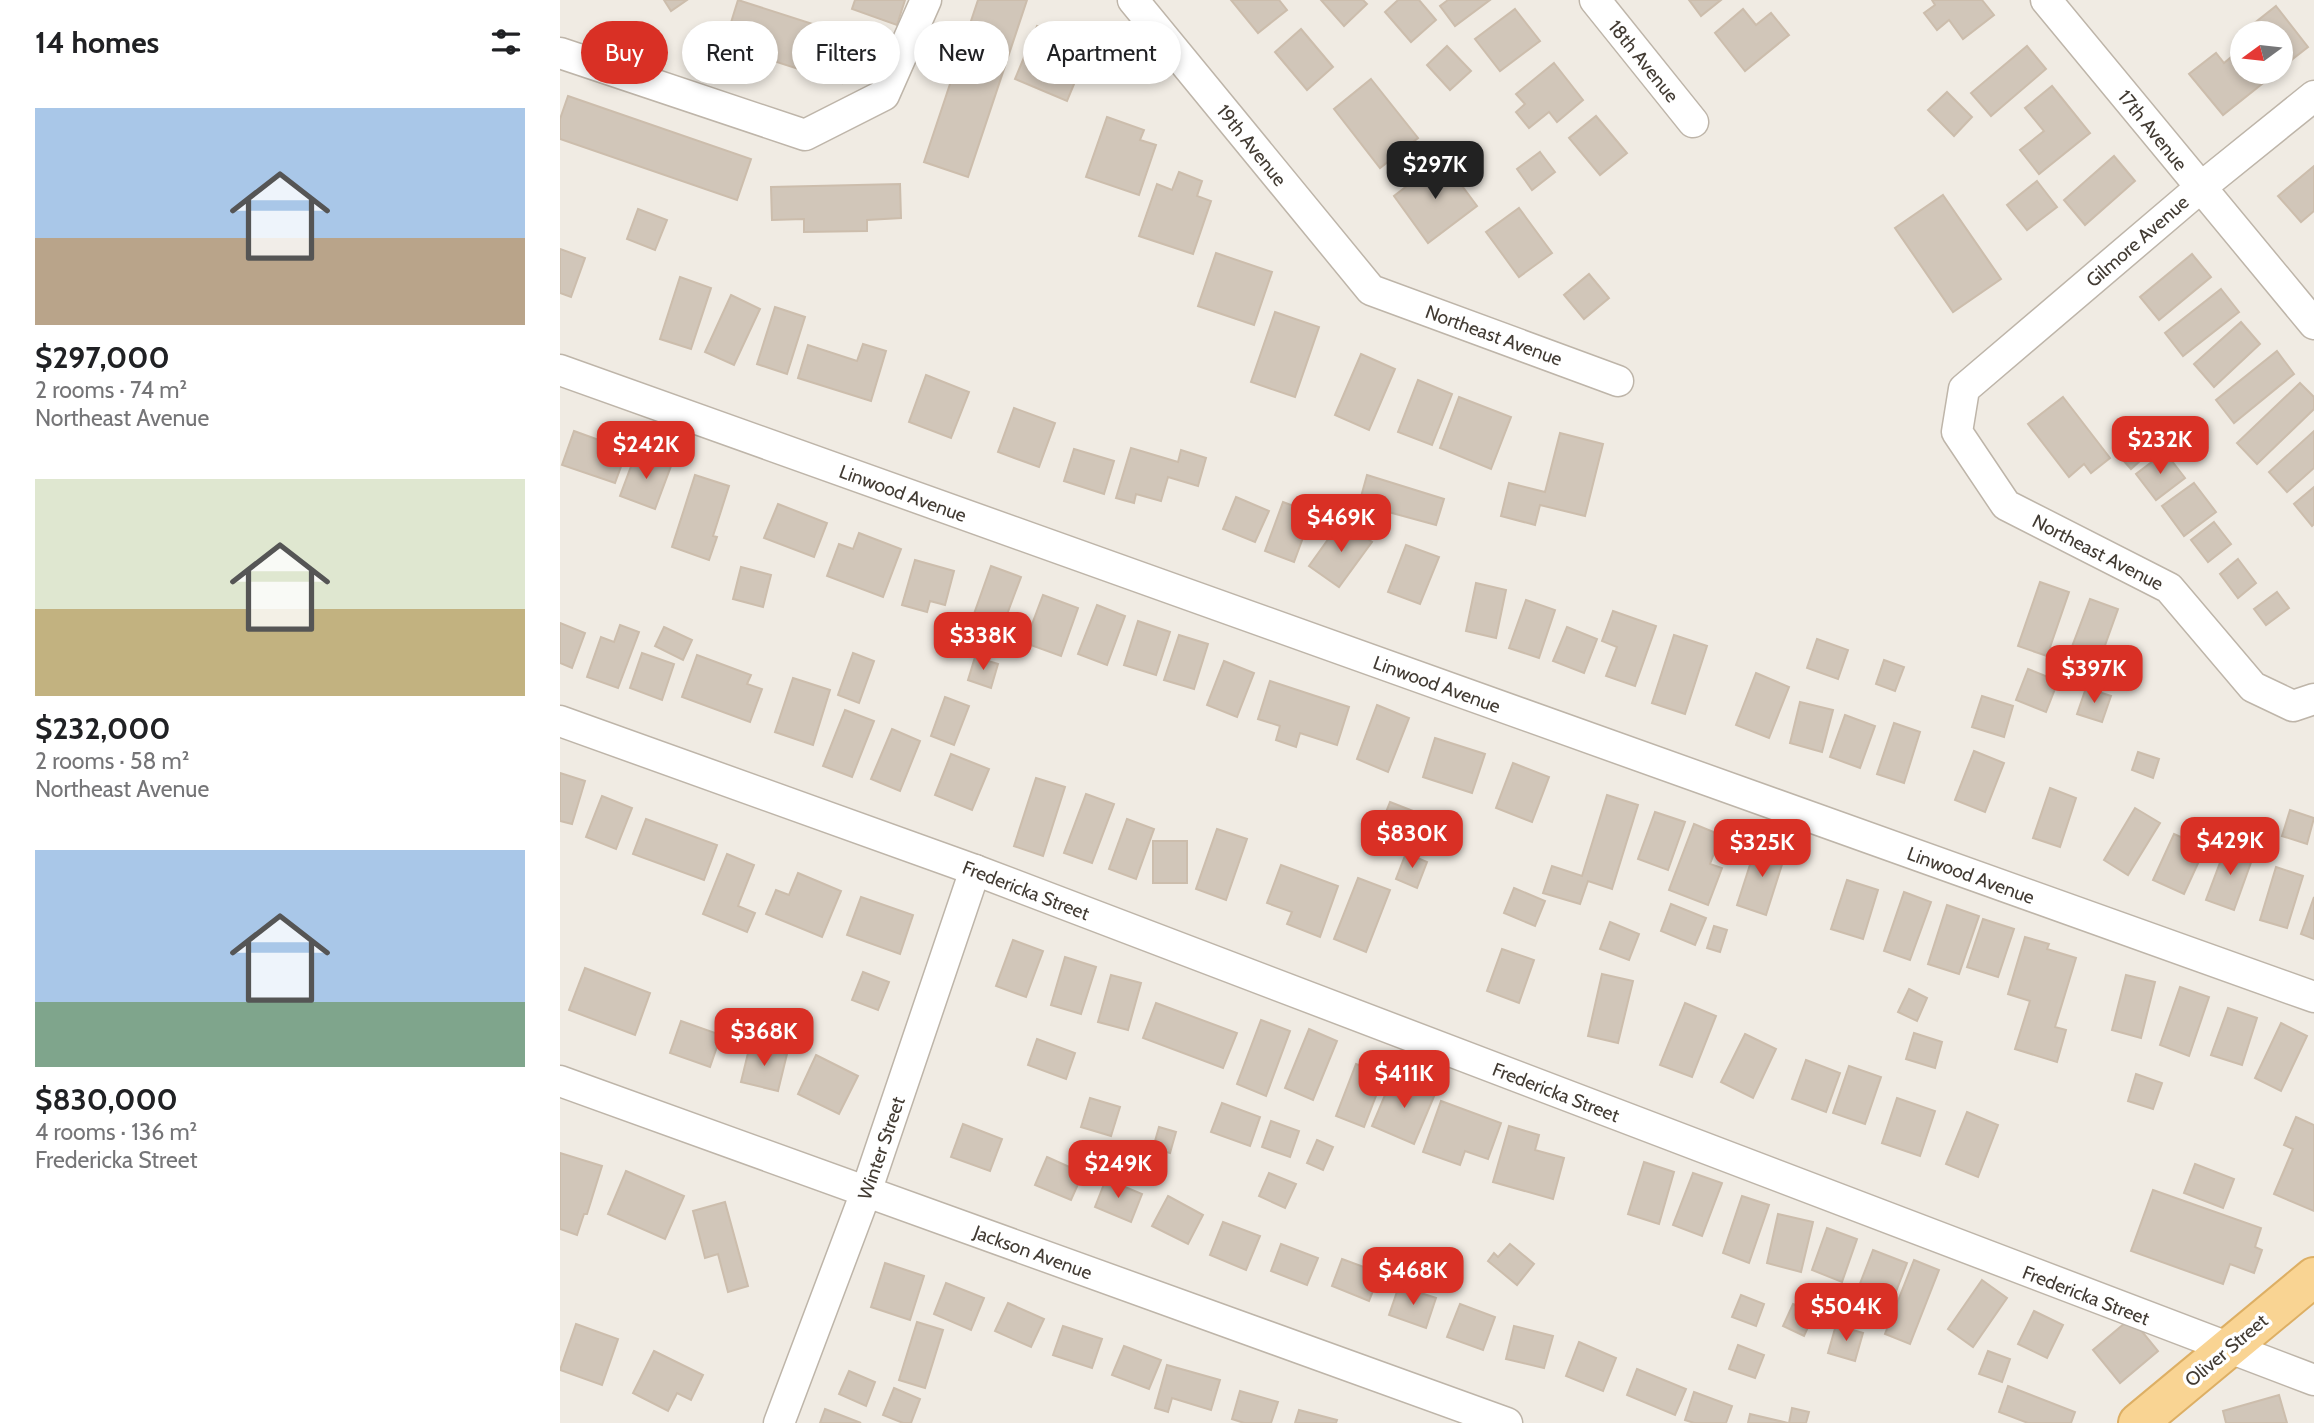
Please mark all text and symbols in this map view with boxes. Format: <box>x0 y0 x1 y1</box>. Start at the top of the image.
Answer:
street label: 18th Avenue <box>1604 16 1684 107</box>
chip: Buy <box>581 21 668 84</box>
chip: Rent <box>682 21 778 84</box>
chip: Filters <box>792 21 900 84</box>
chip: New <box>914 21 1009 84</box>
chip: Apartment <box>1023 21 1181 84</box>
north arrow <box>2230 21 2292 84</box>
map controls <box>2230 21 2293 84</box>
icon: filters <box>487 23 525 61</box>
text: 14 homes <box>35 24 159 61</box>
street label: 17th Avenue <box>2113 85 2192 175</box>
street label: 19th Avenue <box>1212 100 1292 191</box>
pin: $297K <box>1386 142 1484 201</box>
text: $297K <box>1403 150 1467 178</box>
icon: home <box>217 153 343 279</box>
street label: Gilmore Avenue <box>2081 190 2193 292</box>
street label: Northeast Avenue <box>1422 300 1566 371</box>
text: $297,000 <box>35 339 170 376</box>
text: 2 rooms · 74 m² <box>35 376 187 404</box>
text: Northeast Avenue <box>35 404 209 432</box>
pin: $232K <box>2111 416 2209 476</box>
pin: $242K <box>597 421 695 481</box>
text: $232K <box>2128 425 2192 453</box>
text: $242K <box>613 430 679 458</box>
street label: Linwood Avenue <box>836 460 970 527</box>
pin: $469K <box>1292 494 1390 554</box>
text: $469K <box>1307 503 1375 531</box>
street label: Northeast Avenue <box>2028 510 2167 595</box>
icon: home <box>217 524 343 650</box>
pin: $338K <box>934 612 1032 672</box>
text: $338K <box>950 621 1016 649</box>
pin: $397K <box>2045 646 2143 705</box>
street label: Linwood Avenue <box>1370 651 1504 718</box>
text: $397K <box>2062 654 2126 682</box>
text: $232,000 <box>35 710 171 747</box>
text: 2 rooms · 58 m² <box>35 747 189 775</box>
text: Northeast Avenue <box>35 775 209 803</box>
pin: $830K <box>1363 810 1461 870</box>
pin: $429K <box>2181 818 2279 877</box>
text: $830K <box>1377 819 1447 847</box>
pin: $325K <box>1713 820 1811 879</box>
text: $429K <box>2196 826 2264 854</box>
text: $325K <box>1730 828 1794 856</box>
street label: Linwood Avenue <box>1904 842 2038 909</box>
street label: Fredericka Street <box>959 856 1093 925</box>
icon: home <box>217 895 343 1021</box>
pin: $368K <box>715 1009 813 1068</box>
text: $368K <box>731 1017 797 1045</box>
pin: $411K <box>1355 1050 1453 1110</box>
street label: Fredericka Street <box>1489 1058 1623 1127</box>
text: $411K <box>1375 1059 1433 1087</box>
text: $830,000 <box>35 1081 178 1118</box>
street label: Winter Street <box>853 1093 910 1203</box>
text: 4 rooms · 136 m² <box>35 1118 197 1146</box>
pin: $249K <box>1069 1140 1167 1200</box>
text: Fredericka Street <box>35 1146 197 1174</box>
text: $249K <box>1084 1149 1152 1177</box>
street label: Jackson Avenue <box>970 1220 1095 1285</box>
pin: $468K <box>1364 1248 1462 1307</box>
text: $468K <box>1379 1256 1447 1284</box>
street label: Fredericka Street <box>2019 1261 2153 1330</box>
pin: $504K <box>1797 1284 1895 1343</box>
text: $504K <box>1811 1292 1881 1320</box>
street label: Oliver Street <box>2180 1309 2273 1392</box>

